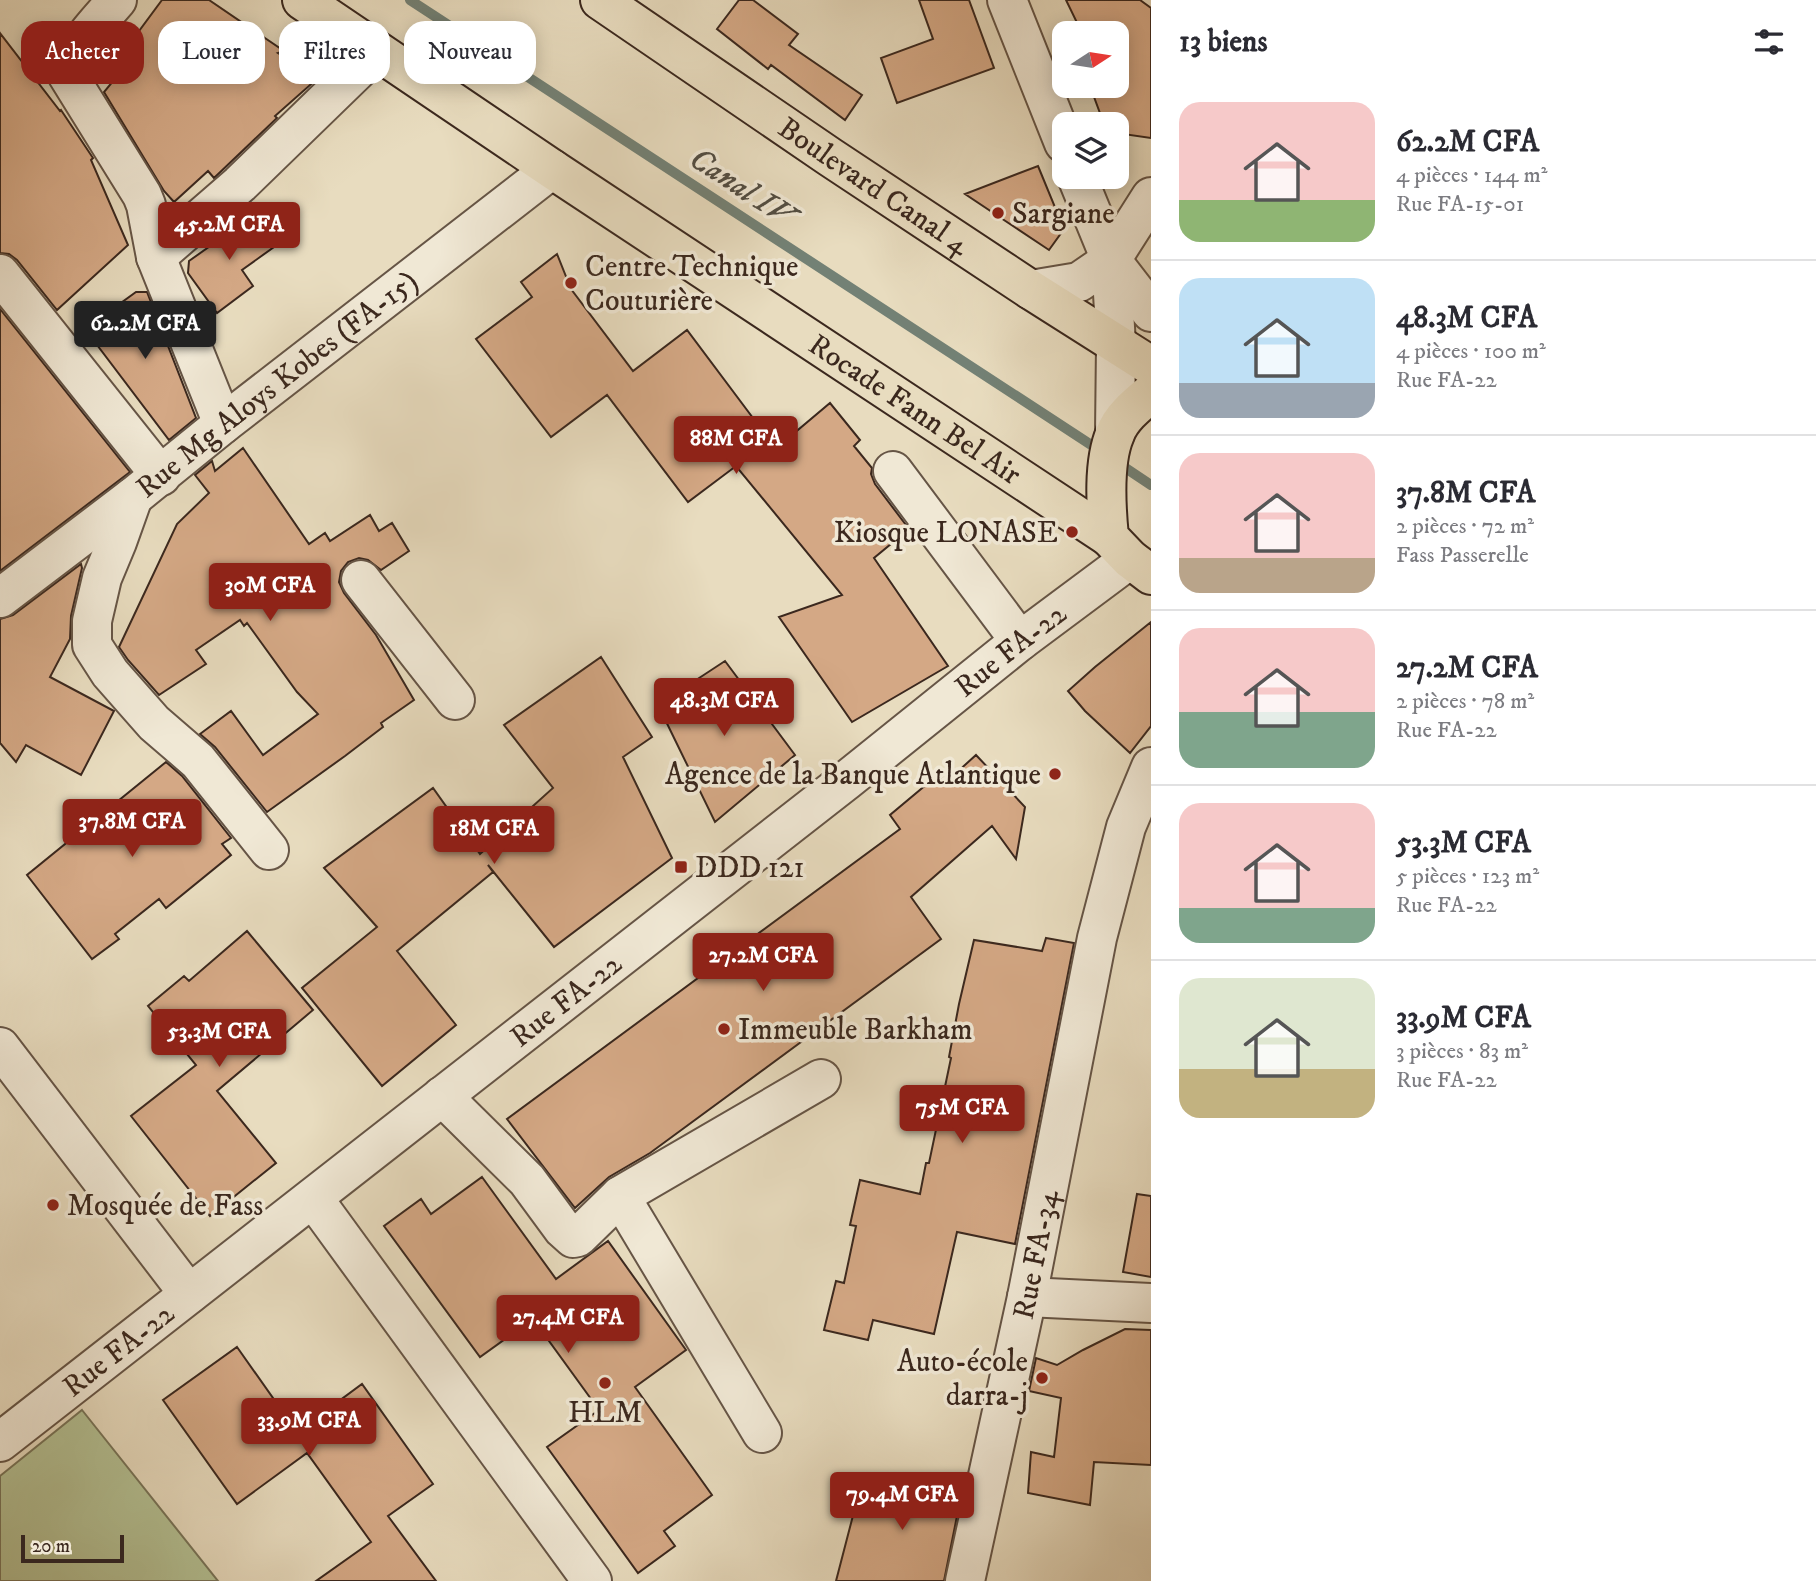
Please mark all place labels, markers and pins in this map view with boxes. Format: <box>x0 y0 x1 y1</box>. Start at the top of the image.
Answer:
place label: Sargiane <box>1012 196 1115 233</box>
pin: 45.2M CFA <box>149 202 309 262</box>
marker: Sargiane <box>990 205 1006 221</box>
place label: Centre Technique Couturière <box>585 249 798 320</box>
marker: Centre Technique Couturière <box>563 275 579 291</box>
pin: 62.2M CFA <box>65 302 225 361</box>
pin: 88M CFA <box>671 416 801 476</box>
place label: Kiosque LONASE <box>834 515 1058 552</box>
marker: Kiosque LONASE <box>1064 524 1080 540</box>
pin: 30M CFA <box>205 564 335 623</box>
pin: 48.3M CFA <box>644 678 804 738</box>
place label: Agence de la Banque Atlantique <box>665 757 1041 794</box>
marker: Agence de la Banque Atlantique <box>1047 766 1063 782</box>
pin: 37.8M CFA <box>52 800 212 859</box>
pin: 18M CFA <box>429 806 559 866</box>
place label: DDD 121 <box>695 850 805 887</box>
marker: DDD 121 <box>673 859 689 875</box>
pin: 27.2M CFA <box>683 934 843 993</box>
pin: 53.3M CFA <box>139 1010 299 1069</box>
place label: Immeuble Barkham <box>738 1012 973 1049</box>
marker: Immeuble Barkham <box>716 1021 732 1037</box>
pin: 75M CFA <box>897 1086 1027 1145</box>
place label: Mosquée de Fass <box>67 1188 263 1225</box>
marker: Mosquée de Fass <box>45 1197 61 1213</box>
pin: 27.4M CFA <box>488 1296 648 1355</box>
place label: Auto-école darra-j <box>897 1344 1028 1415</box>
marker: Auto-école darra-j <box>1034 1370 1050 1386</box>
marker: HLM <box>597 1375 613 1391</box>
place label: HLM <box>568 1395 642 1432</box>
pin: 33.9M CFA <box>229 1398 389 1458</box>
pin: 79.4M CFA <box>822 1472 982 1532</box>

